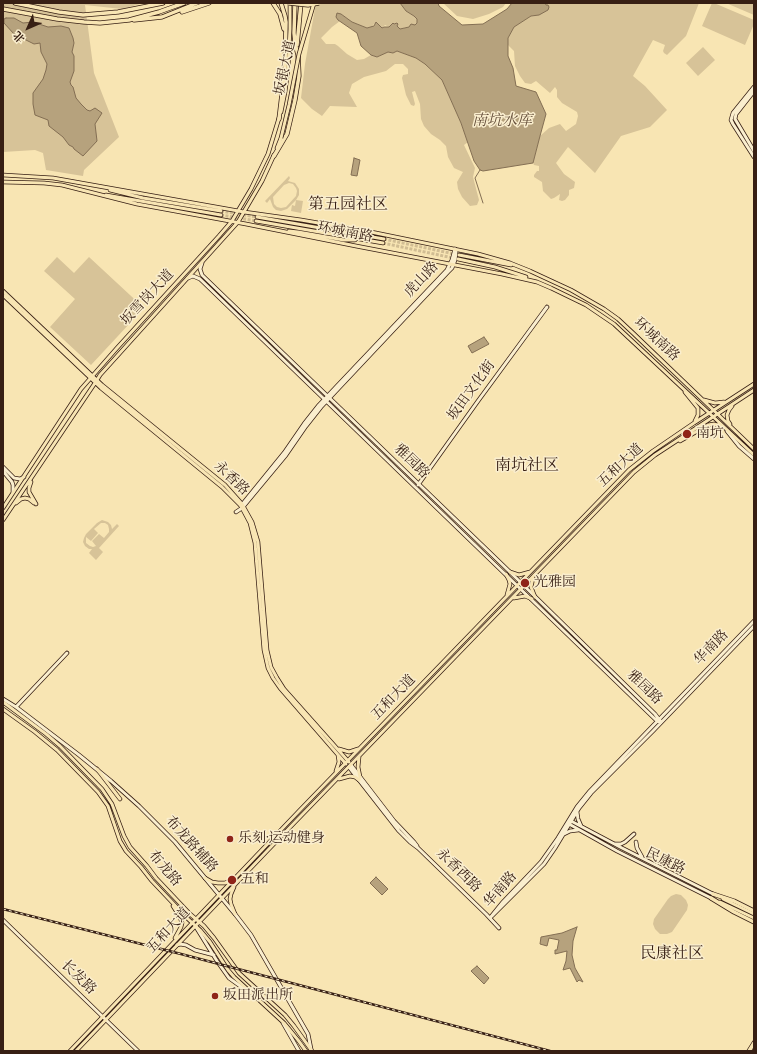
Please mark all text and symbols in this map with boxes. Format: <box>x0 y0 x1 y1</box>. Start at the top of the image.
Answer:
north arrow <box>8 8 48 48</box>
text: 北 <box>11 28 28 45</box>
street label: 坂银大道 <box>272 39 300 97</box>
water label: 南坑水库 <box>472 113 532 131</box>
district label: 第五园社区 <box>308 196 388 216</box>
street label: 环城南路 <box>316 219 374 247</box>
street label: 虎山路 <box>402 259 442 301</box>
street label: 坂雪岗大道 <box>118 267 178 329</box>
street label: 环城南路 <box>630 315 682 365</box>
street label: 坂田文化街 <box>445 358 499 424</box>
place label: 南坑 <box>696 426 724 442</box>
marker: 南坑 <box>681 428 693 440</box>
street label: 雅园路 <box>390 441 432 483</box>
street label: 五和大道 <box>595 441 647 491</box>
district label: 南坑社区 <box>495 457 559 477</box>
street label: 永香路 <box>210 459 252 499</box>
place label: 光雅园 <box>534 575 576 591</box>
marker: 光雅园 <box>519 577 531 589</box>
street label: 华南路 <box>691 627 733 669</box>
street label: 雅园路 <box>623 667 665 709</box>
street label: 五和大道 <box>369 672 419 724</box>
street label: 布龙路辅路 <box>161 813 221 877</box>
place label: 乐刻·运动健身 <box>238 831 325 847</box>
marker: 乐刻·运动健身 <box>225 834 235 844</box>
street label: 民康路 <box>642 845 688 879</box>
street label: 永香西路 <box>432 846 484 896</box>
street label: 布龙路 <box>144 848 184 890</box>
street label: 华南路 <box>481 869 521 911</box>
place label: 五和 <box>241 872 269 888</box>
marker: 五和 <box>226 874 238 886</box>
street label: 五和大道 <box>144 905 194 957</box>
district label: 民康社区 <box>640 945 704 965</box>
street label: 长发路 <box>57 957 99 999</box>
place label: 坂田派出所 <box>223 988 293 1004</box>
marker: 坂田派出所 <box>210 991 220 1001</box>

